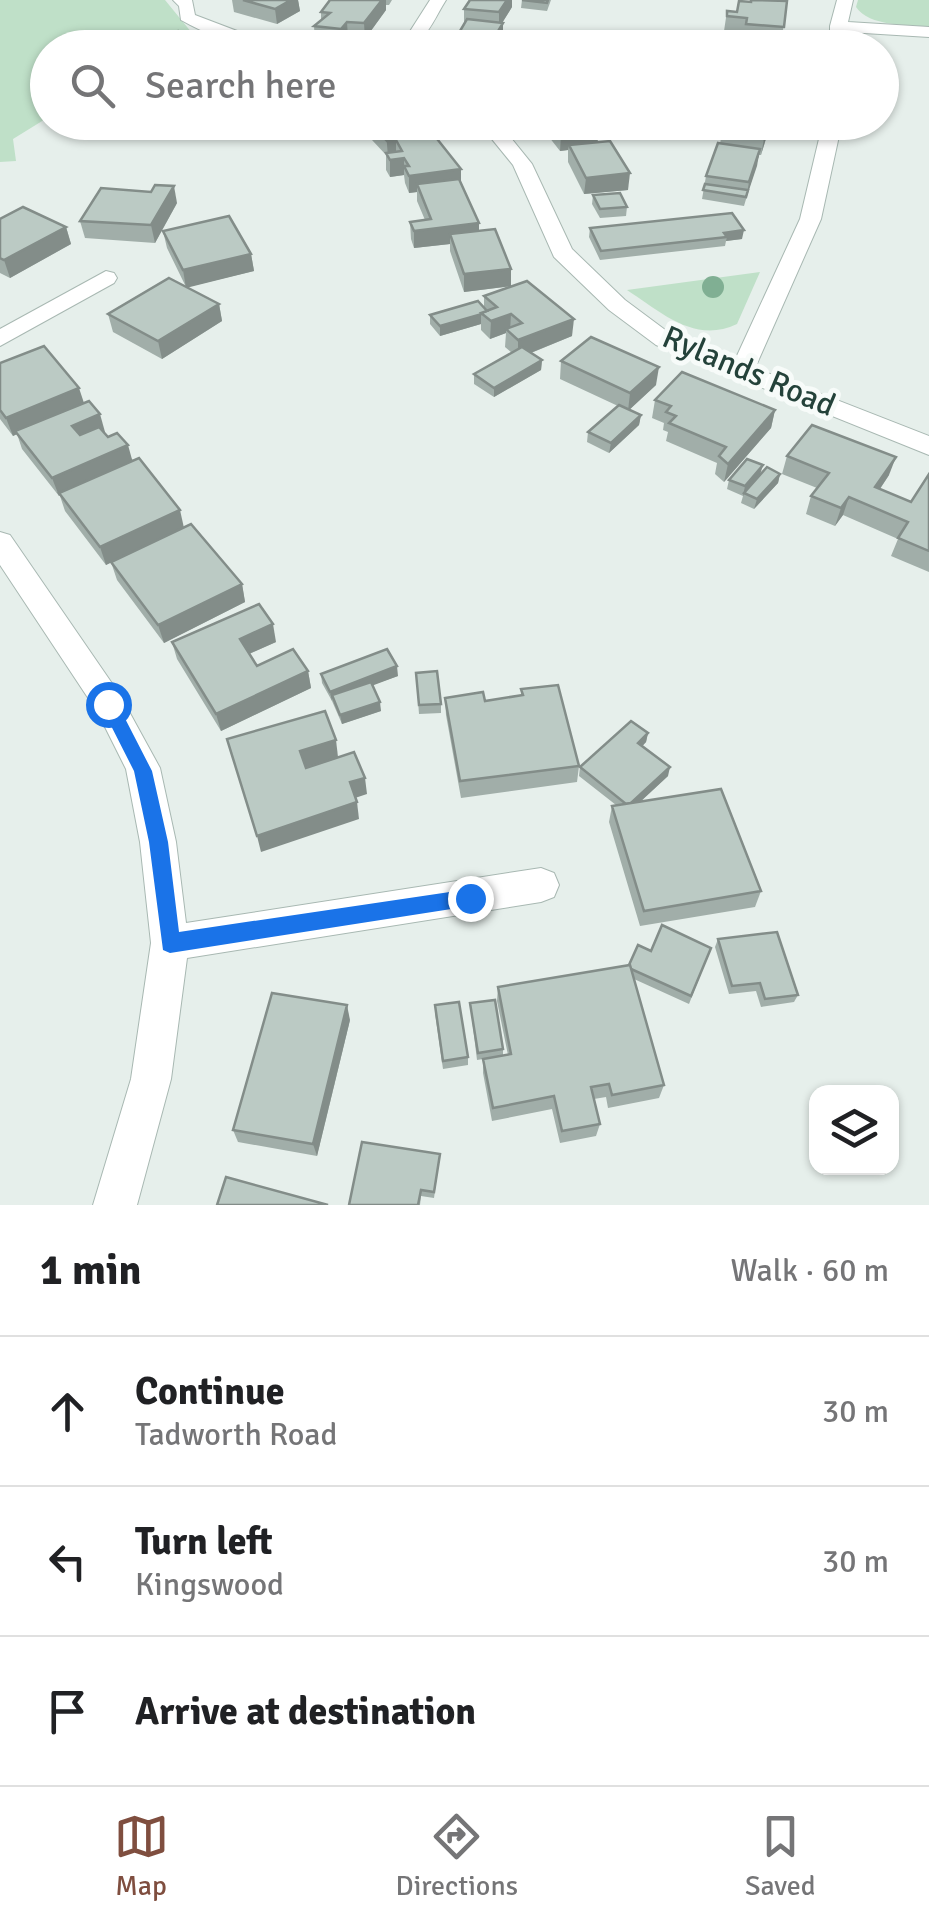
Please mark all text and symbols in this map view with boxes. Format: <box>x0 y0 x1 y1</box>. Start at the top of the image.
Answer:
search box <box>30 30 899 140</box>
icon: search <box>65 58 120 113</box>
text: Search here <box>145 62 337 109</box>
street label: Rylands Road <box>657 317 841 425</box>
route start <box>86 682 132 728</box>
route end <box>448 876 494 922</box>
map controls <box>809 1085 899 1175</box>
button: layers <box>809 1085 899 1175</box>
text: 1 min <box>40 1245 141 1296</box>
text: Walk · 60 m <box>730 1251 889 1290</box>
text: Continue <box>135 1368 285 1415</box>
icon: ahead <box>40 1384 95 1439</box>
text: 30 m <box>822 1392 889 1431</box>
text: Tadworth Road <box>135 1415 337 1454</box>
text: Turn left <box>135 1518 273 1565</box>
icon: left <box>40 1534 95 1589</box>
text: 30 m <box>822 1542 889 1581</box>
text: Kingswood <box>135 1565 284 1604</box>
icon: arrive <box>40 1684 95 1739</box>
text: Arrive at destination <box>135 1688 476 1735</box>
tab: Map <box>114 1809 169 1903</box>
tab: Directions <box>396 1809 518 1903</box>
tab: Saved <box>745 1809 815 1903</box>

